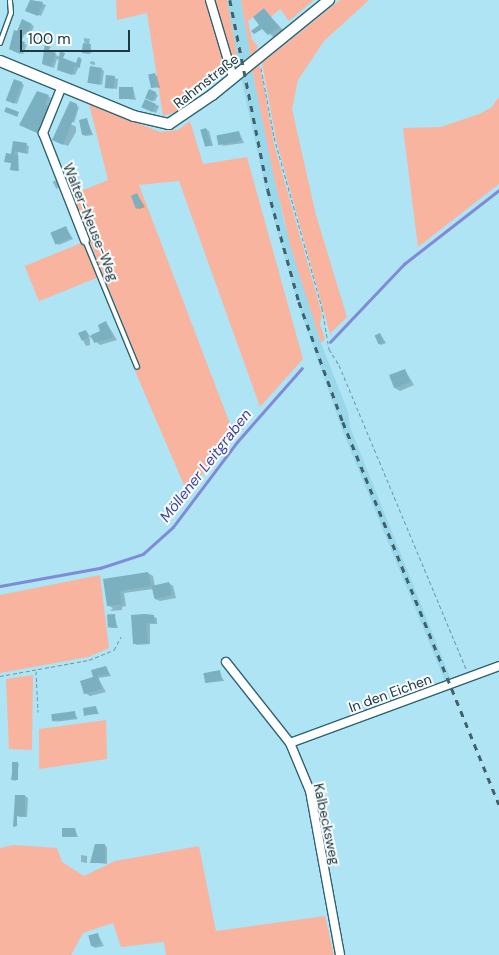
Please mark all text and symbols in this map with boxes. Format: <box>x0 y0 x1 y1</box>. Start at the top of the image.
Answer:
scale bar <box>22 20 132 52</box>
text: 100 m <box>28 29 71 49</box>
street label: Rahmstraße <box>170 50 242 112</box>
street label: Walter-Neuse-Weg <box>60 161 122 283</box>
water label: Möllener Leitgraben <box>156 406 256 526</box>
street label: In den Eichen <box>346 670 434 716</box>
street label: Kalbecksweg <box>310 782 344 866</box>

